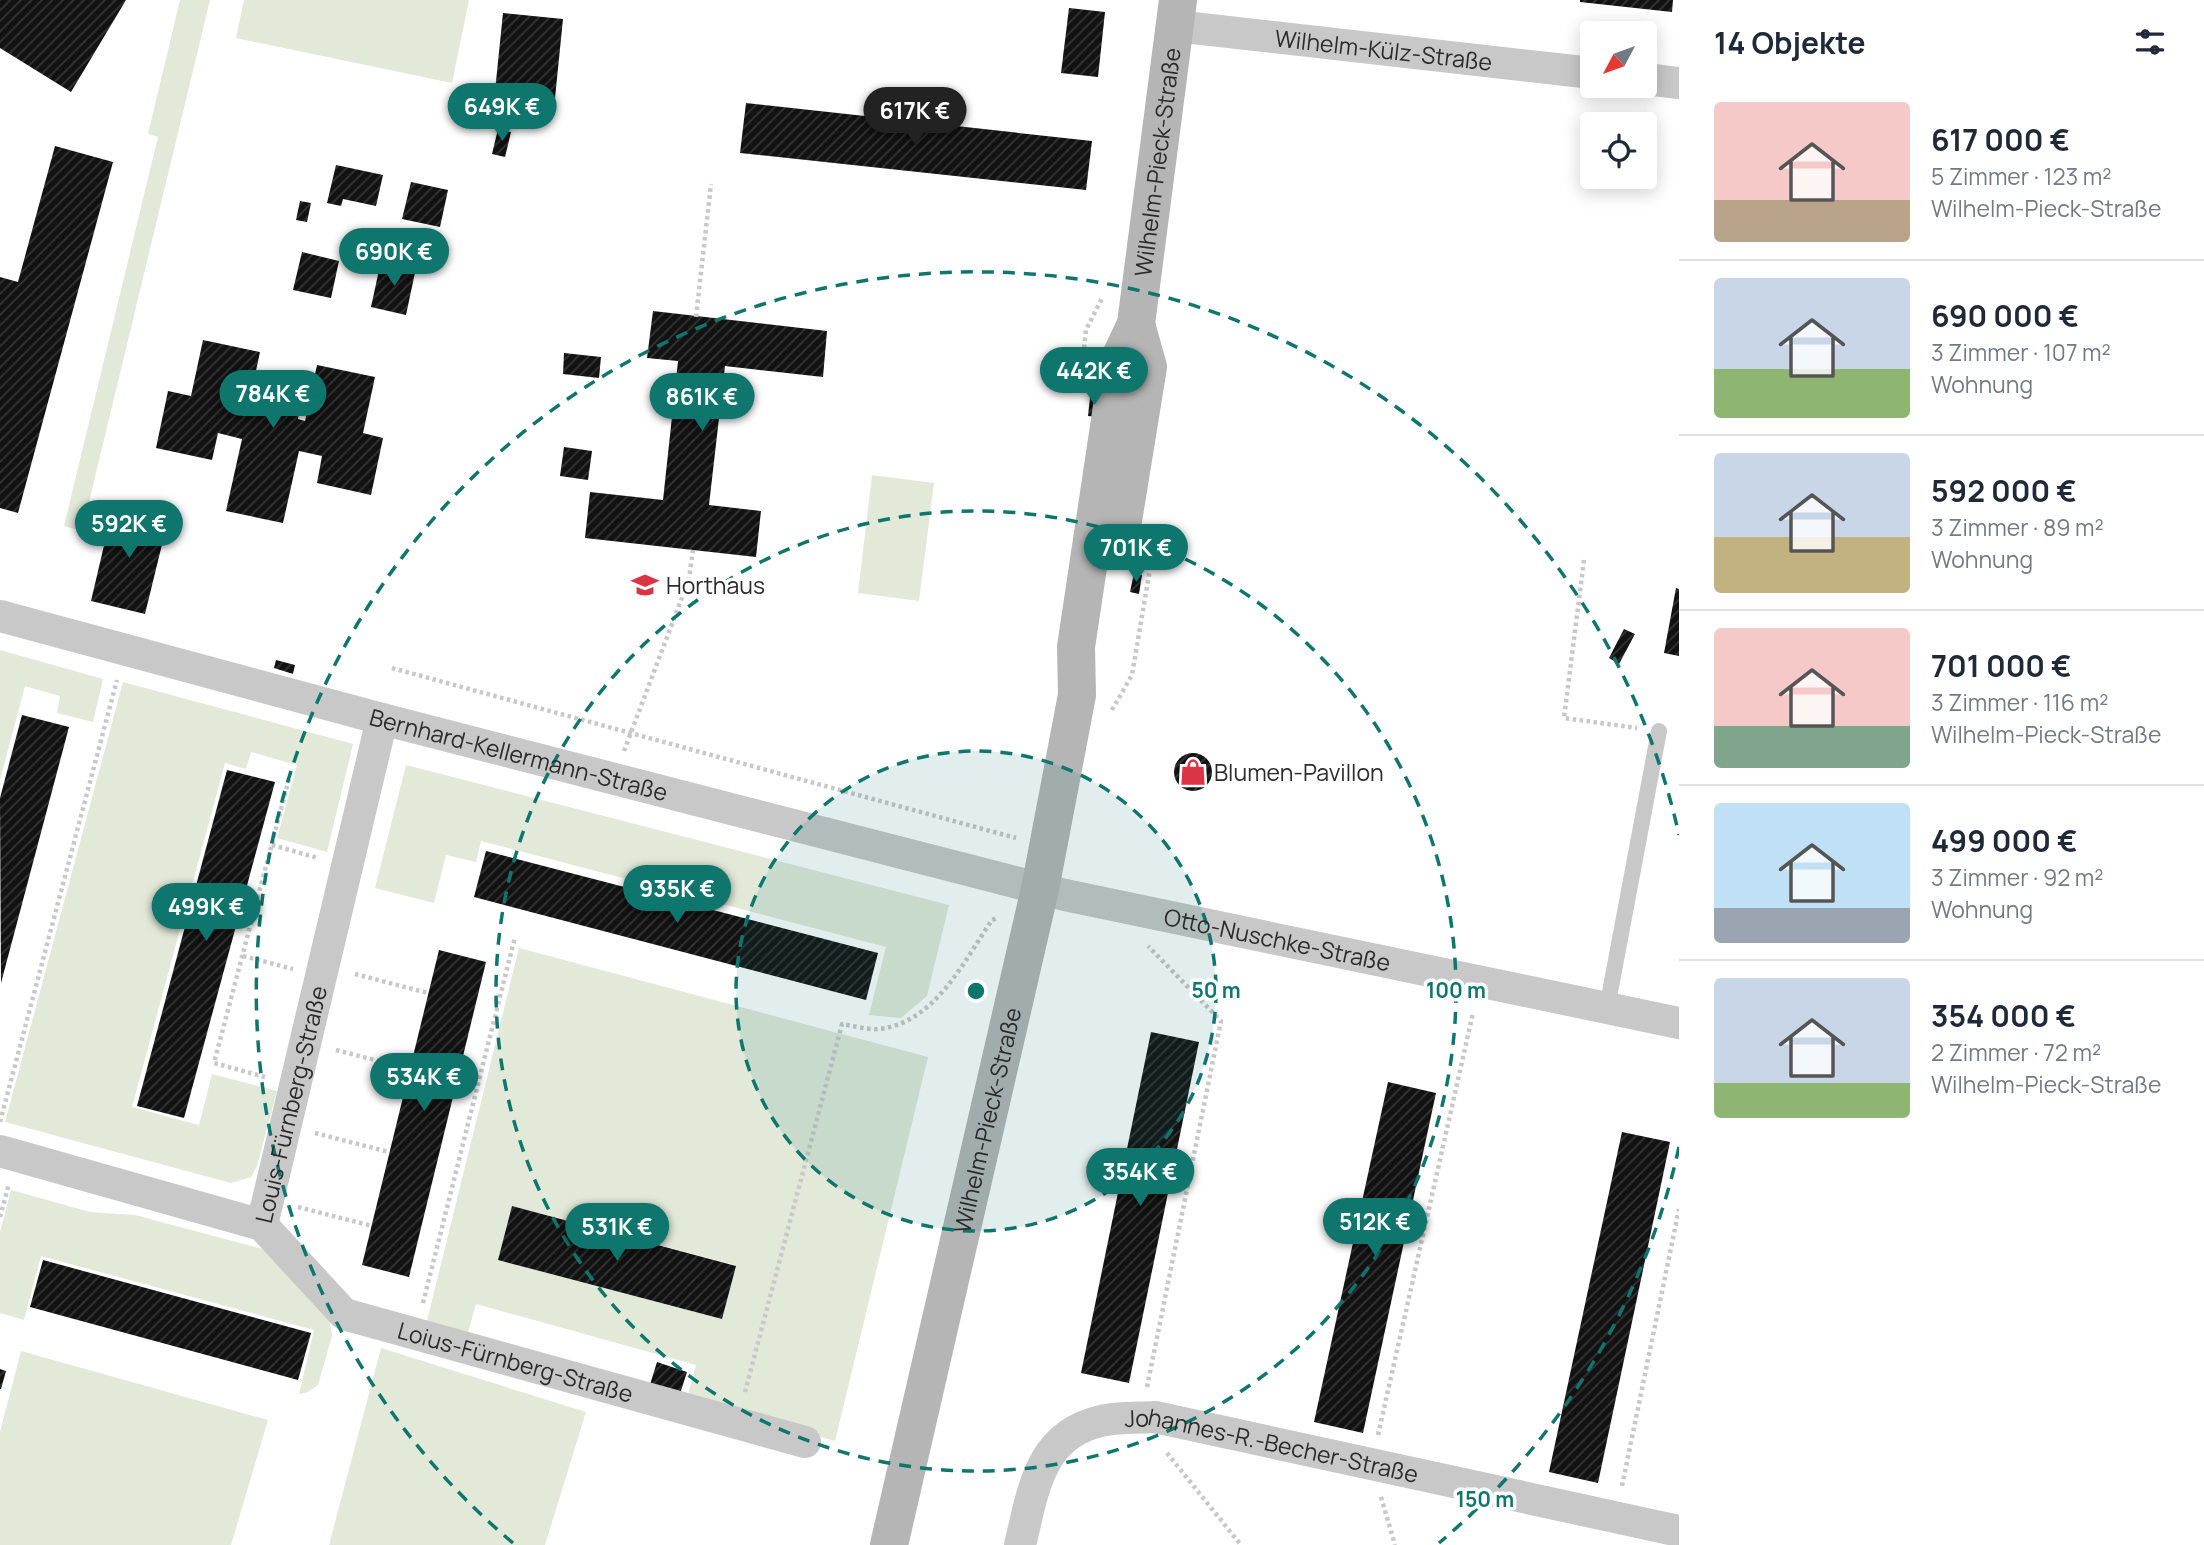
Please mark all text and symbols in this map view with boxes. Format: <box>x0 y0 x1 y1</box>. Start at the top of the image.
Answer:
street label: Wilhelm-Külz-Straße <box>1273 21 1494 78</box>
north arrow <box>1580 21 1657 98</box>
map controls <box>1580 21 1657 189</box>
text: 14 Objekte <box>1714 22 1865 63</box>
icon: filters <box>2131 23 2169 61</box>
street label: Wilhelm-Pieck-Straße <box>1126 46 1188 278</box>
pin: 649K € <box>445 83 559 143</box>
pin: 617K € <box>858 88 972 147</box>
text: 649K € <box>464 90 540 122</box>
text: 617K € <box>879 94 951 126</box>
button: locate <box>1580 112 1657 189</box>
text: 617 000 € <box>1931 119 2070 160</box>
icon: home <box>1770 130 1854 214</box>
text: 5 Zimmer · 123 m² <box>1931 160 2112 192</box>
text: Wilhelm-Pieck-Straße <box>1931 192 2161 224</box>
pin: 690K € <box>337 229 451 288</box>
text: 690K € <box>355 235 433 267</box>
text: 690 000 € <box>1931 295 2079 336</box>
icon: home <box>1770 306 1854 390</box>
text: 3 Zimmer · 107 m² <box>1931 336 2111 368</box>
pin: 442K € <box>1037 348 1151 407</box>
text: 442K € <box>1056 354 1132 386</box>
text: Wohnung <box>1931 368 2033 400</box>
pin: 784K € <box>216 370 330 430</box>
pin: 861K € <box>645 374 759 433</box>
text: 784K € <box>235 377 311 409</box>
text: 861K € <box>666 380 738 412</box>
text: 592 000 € <box>1931 470 2077 511</box>
icon: home <box>1770 481 1854 565</box>
pin: 592K € <box>72 500 186 560</box>
text: 592K € <box>91 507 167 539</box>
text: 3 Zimmer · 89 m² <box>1931 511 2104 543</box>
pin: 701K € <box>1079 524 1193 584</box>
text: 701K € <box>1100 531 1172 563</box>
text: Wohnung <box>1931 543 2033 575</box>
place label: Horthaus <box>666 569 765 601</box>
school or university icon: Horthaus <box>630 570 660 600</box>
text: 701 000 € <box>1931 645 2072 686</box>
icon: home <box>1770 656 1854 740</box>
text: 3 Zimmer · 116 m² <box>1931 686 2108 718</box>
street label: Bernhard-Kellermann-Straße <box>366 700 671 808</box>
text: Wilhelm-Pieck-Straße <box>1931 718 2161 750</box>
place label: Blumen-Pavillon <box>1214 756 1384 788</box>
shop icon: Blumen-Pavillon <box>1178 757 1208 787</box>
text: 499 000 € <box>1931 820 2078 861</box>
icon: home <box>1770 831 1854 915</box>
text: 3 Zimmer · 92 m² <box>1931 861 2104 893</box>
pin: 935K € <box>620 866 734 925</box>
text: 935K € <box>639 872 715 904</box>
pin: 499K € <box>149 884 263 943</box>
text: 499K € <box>168 890 244 922</box>
text: Wohnung <box>1931 893 2033 925</box>
street label: Otto-Nuschke-Straße <box>1161 900 1394 978</box>
text: 50 m <box>1191 976 1241 1004</box>
text: 100 m <box>1426 976 1486 1004</box>
centre of rings <box>964 979 988 1003</box>
street label: Louis-Fürnberg-Straße <box>247 983 334 1226</box>
text: 354 000 € <box>1931 995 2076 1036</box>
street label: Wilhelm-Pieck-Straße <box>945 1004 1028 1236</box>
icon: home <box>1770 1006 1854 1090</box>
text: 2 Zimmer · 72 m² <box>1931 1036 2101 1068</box>
pin: 534K € <box>367 1054 481 1113</box>
text: 534K € <box>386 1060 462 1092</box>
text: Wilhelm-Pieck-Straße <box>1931 1068 2161 1100</box>
pin: 354K € <box>1083 1148 1197 1208</box>
text: 354K € <box>1102 1155 1178 1187</box>
pin: 512K € <box>1318 1198 1432 1258</box>
pin: 531K € <box>560 1204 674 1263</box>
text: 512K € <box>1339 1205 1411 1237</box>
text: 531K € <box>581 1210 653 1242</box>
street label: Loius-Fürnberg-Straße <box>394 1314 637 1410</box>
street label: Johannes-R.-Becher-Straße <box>1124 1400 1421 1490</box>
text: 150 m <box>1456 1485 1514 1513</box>

